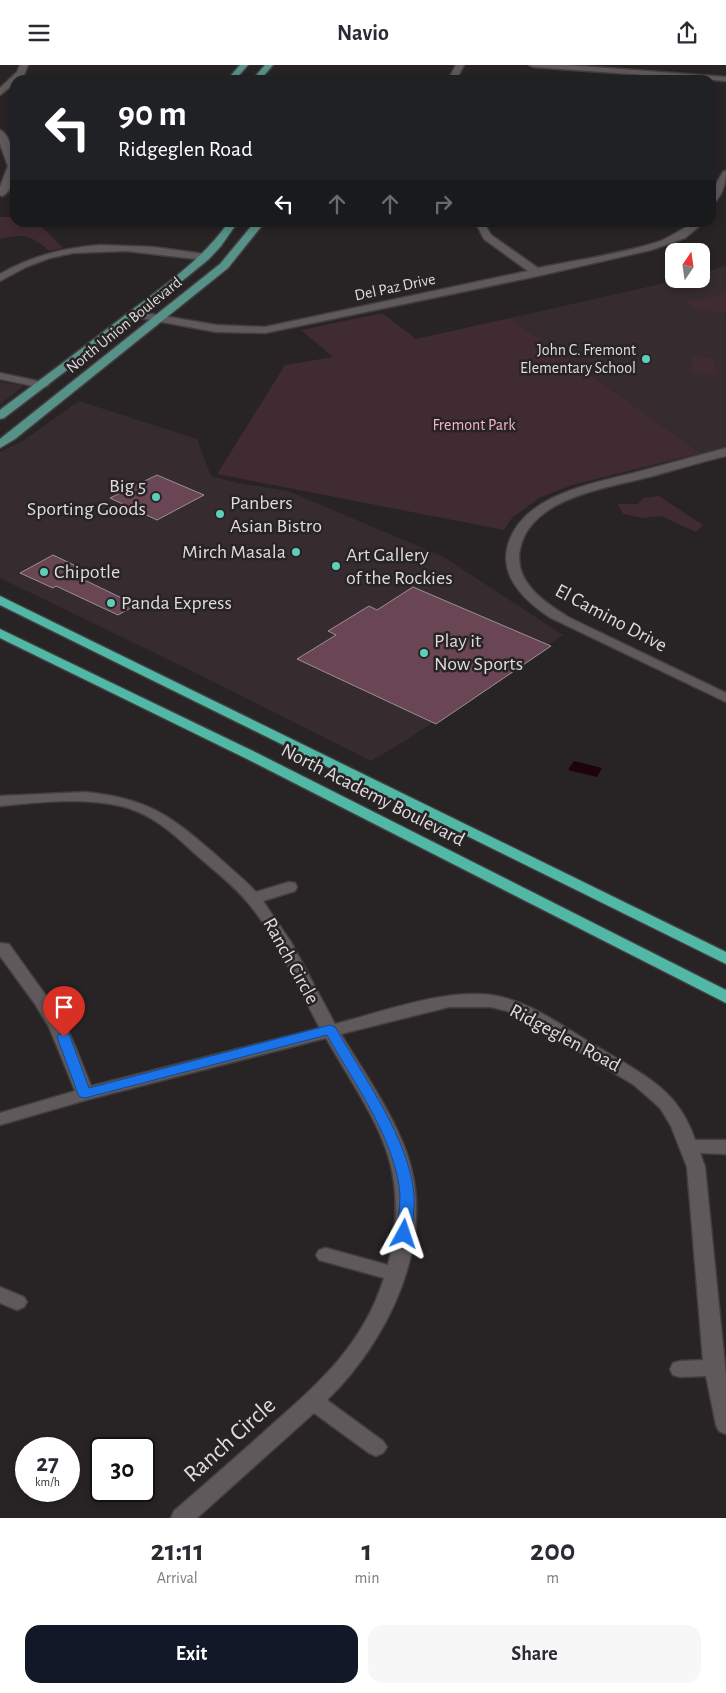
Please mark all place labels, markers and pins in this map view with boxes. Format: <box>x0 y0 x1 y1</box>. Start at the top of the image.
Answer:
place label: John C. Fremont Elementary School <box>520 342 636 377</box>
marker: John C. Fremont Elementary School <box>640 353 652 365</box>
place label: Big 5 Sporting Goods <box>27 476 146 519</box>
marker: Big 5 Sporting Goods <box>150 491 162 503</box>
place label: Panbers Asian Bistro <box>230 493 322 536</box>
marker: Panbers Asian Bistro <box>214 508 226 520</box>
place label: Mirch Masala <box>182 542 286 562</box>
place label: Art Gallery of the Rockies <box>346 545 453 588</box>
marker: Mirch Masala <box>290 546 302 558</box>
marker: Art Gallery of the Rockies <box>330 560 342 572</box>
place label: Chipotle <box>54 562 120 582</box>
marker: Chipotle <box>38 566 50 578</box>
place label: Panda Express <box>121 593 232 613</box>
marker: Panda Express <box>105 597 117 609</box>
place label: Play it Now Sports <box>434 631 523 674</box>
marker: Play it Now Sports <box>418 647 430 659</box>
pin <box>43 986 85 1037</box>

